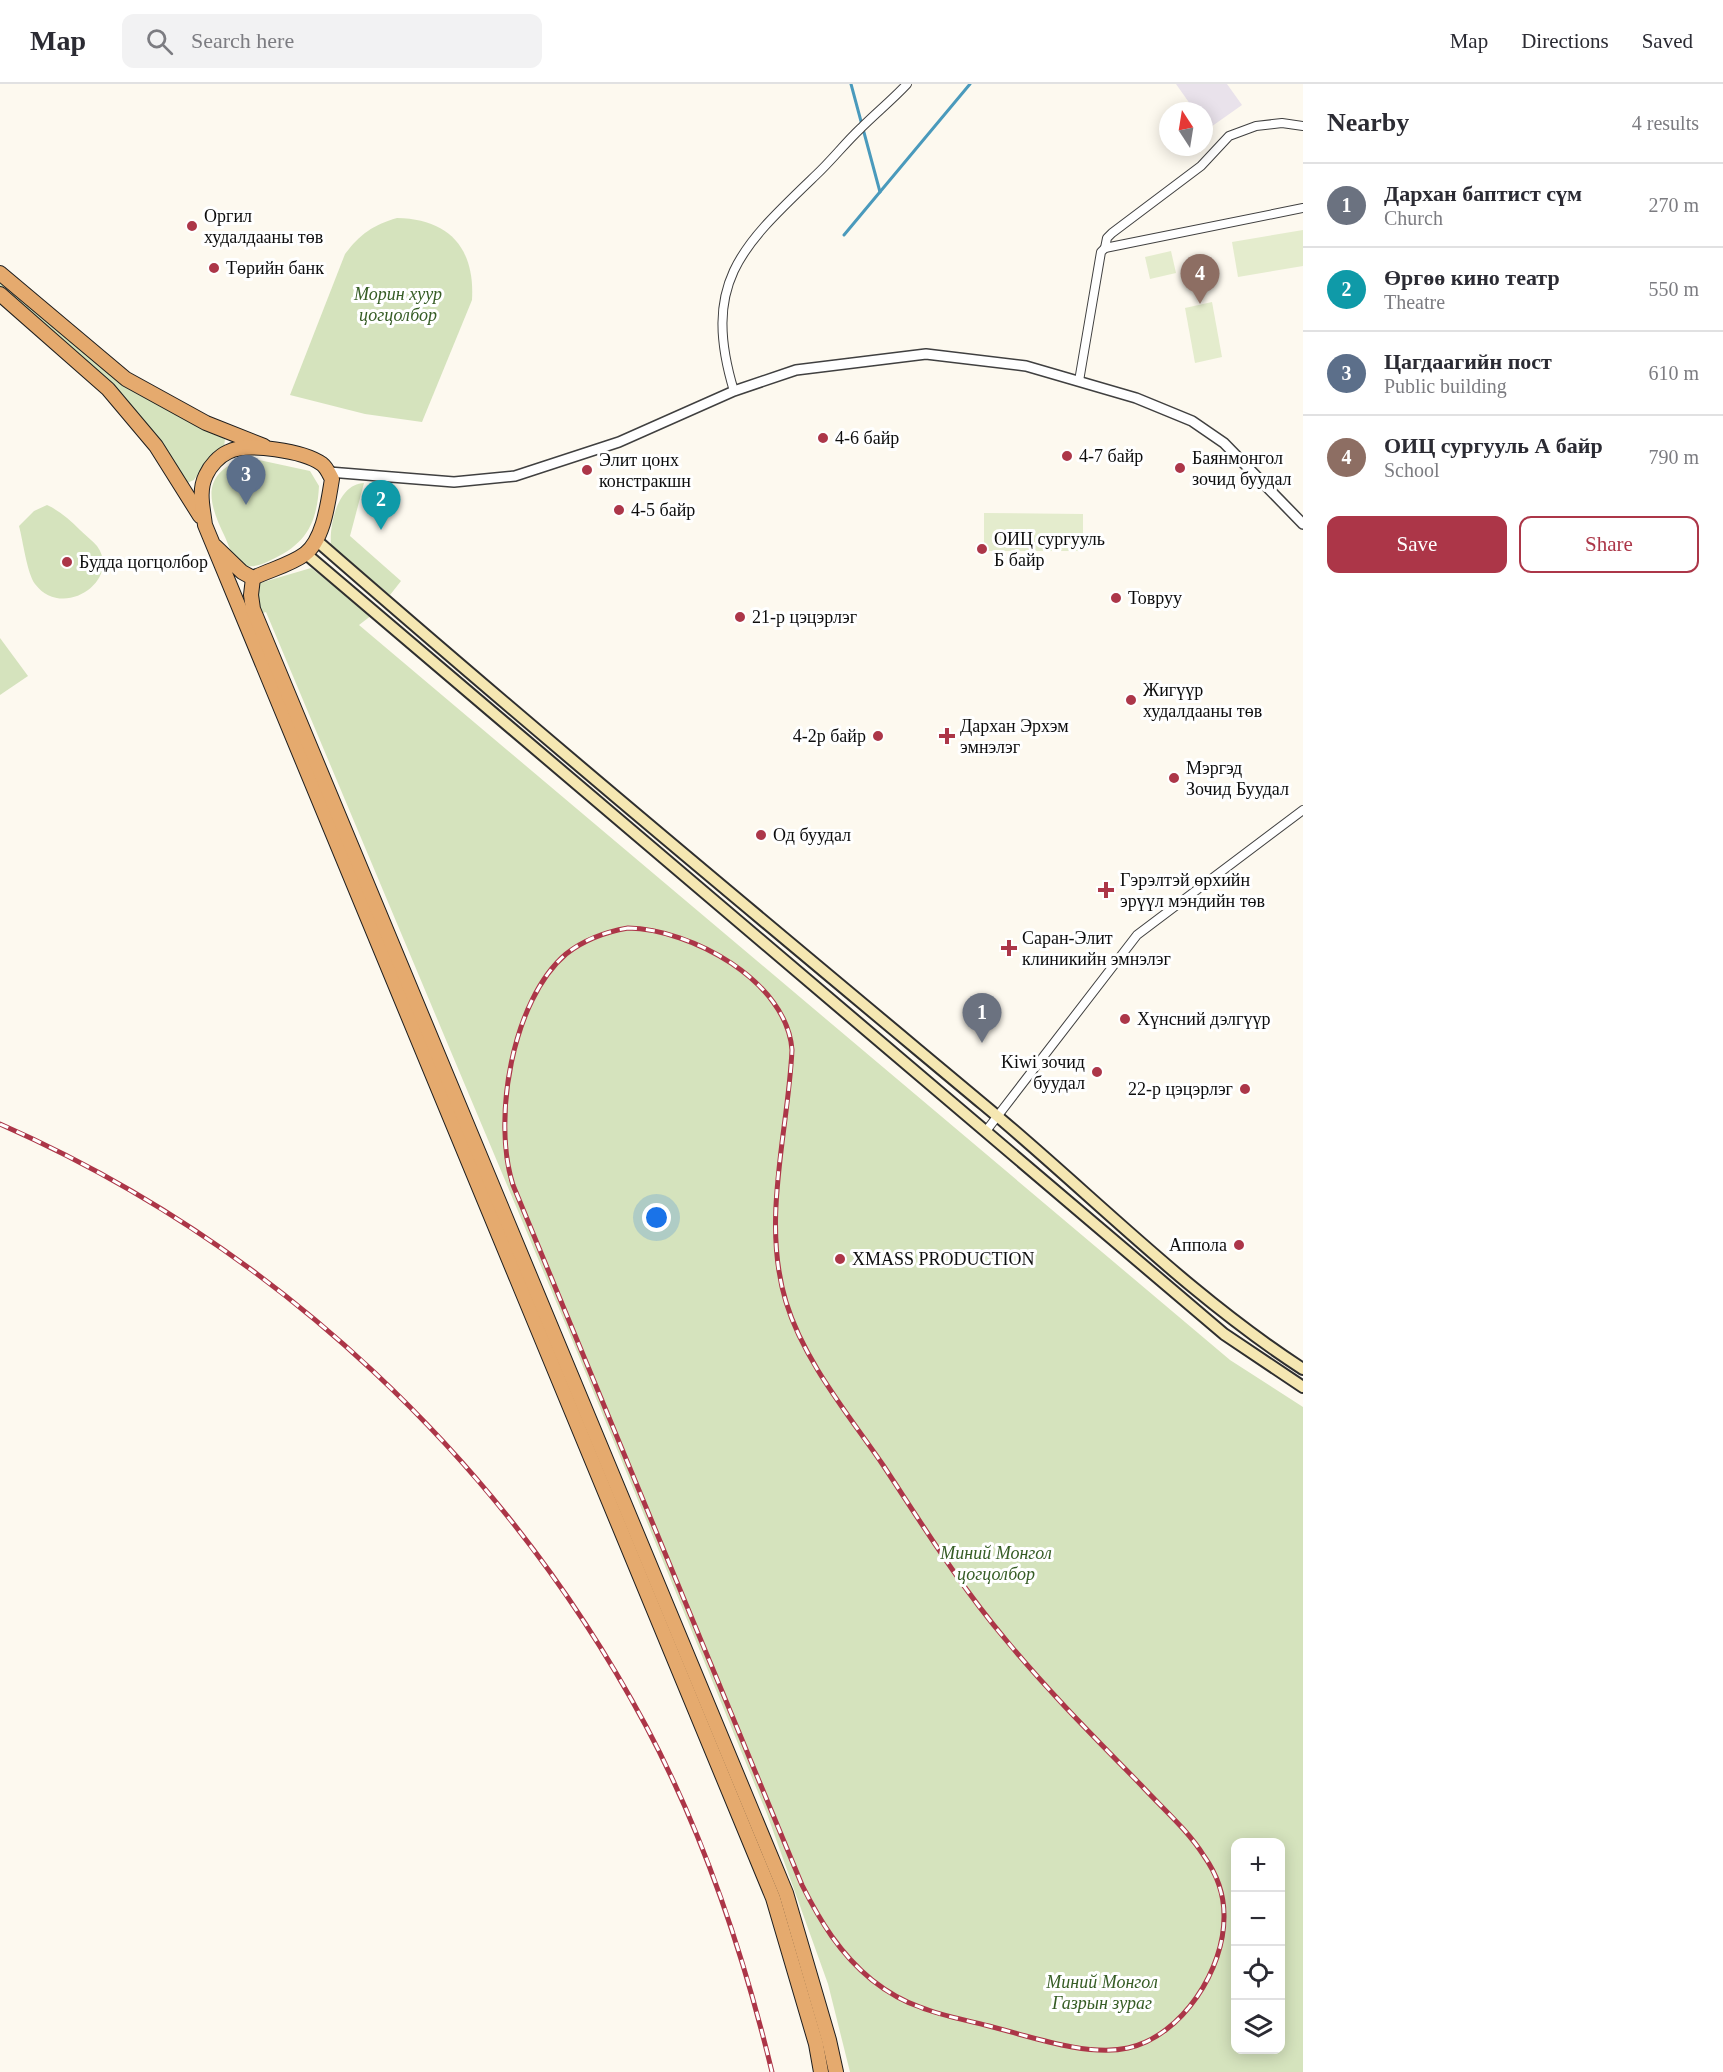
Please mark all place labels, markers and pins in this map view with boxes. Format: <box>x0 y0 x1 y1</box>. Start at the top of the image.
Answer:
place label: Оргил худалдааны төв <box>204 206 323 247</box>
marker: Оргил худалдааны төв <box>185 219 199 233</box>
pin: 4 <box>1180 254 1220 304</box>
place label: Төрийн банк <box>226 258 324 278</box>
marker: Төрийн банк <box>207 261 221 275</box>
place label: 4-6 байр <box>835 428 899 448</box>
marker: 4-6 байр <box>816 431 830 445</box>
place label: 4-7 байр <box>1079 446 1143 466</box>
place label: Баянмонгол зочид буудал <box>1192 448 1292 489</box>
marker: 4-7 байр <box>1060 449 1074 463</box>
place label: Элит цонх констракшн <box>599 450 691 491</box>
pin: 3 <box>226 456 266 505</box>
marker: Баянмонгол зочид буудал <box>1173 461 1187 475</box>
marker: Элит цонх констракшн <box>580 463 594 477</box>
pin: 2 <box>362 480 400 530</box>
place label: 4-5 байр <box>631 500 695 520</box>
marker: 4-5 байр <box>612 503 626 517</box>
place label: ОИЦ сургууль Б байр <box>994 529 1105 570</box>
marker: ОИЦ сургууль Б байр <box>975 542 989 556</box>
place label: Будда цогцолбор <box>79 552 208 572</box>
marker: Будда цогцолбор <box>60 555 74 569</box>
place label: Товруу <box>1128 588 1182 608</box>
marker: Товруу <box>1109 591 1123 605</box>
place label: 21-р цэцэрлэг <box>752 607 857 627</box>
marker: 21-р цэцэрлэг <box>733 610 747 624</box>
place label: Жигүүр худалдааны төв <box>1143 680 1262 721</box>
marker: Жигүүр худалдааны төв <box>1124 693 1138 707</box>
place label: Дархан Эрхэм эмнэлэг <box>960 716 1069 757</box>
place label: 4-2р байр <box>793 726 866 746</box>
marker: Дархан Эрхэм эмнэлэг <box>938 727 956 745</box>
marker: 4-2р байр <box>871 729 885 743</box>
place label: Мэргэд Зочид Буудал <box>1186 758 1289 799</box>
marker: Мэргэд Зочид Буудал <box>1167 771 1181 785</box>
place label: Од буудал <box>773 825 851 845</box>
marker: Од буудал <box>754 828 768 842</box>
place label: Гэрэлтэй өрхийн эрүүл мэндийн төв <box>1120 870 1265 911</box>
marker: Гэрэлтэй өрхийн эрүүл мэндийн төв <box>1097 881 1115 899</box>
place label: Саран-Элит клиникийн эмнэлэг <box>1022 928 1171 969</box>
marker: Саран-Элит клиникийн эмнэлэг <box>1000 939 1018 957</box>
pin: 1 <box>962 994 1002 1043</box>
place label: Хүнсний дэлгүүр <box>1137 1009 1270 1029</box>
marker: Хүнсний дэлгүүр <box>1118 1012 1132 1026</box>
place label: Kiwi зочид буудал <box>1001 1052 1085 1093</box>
marker: Kiwi зочид буудал <box>1090 1065 1104 1079</box>
place label: 22-р цэцэрлэг <box>1128 1079 1233 1099</box>
marker: 22-р цэцэрлэг <box>1238 1082 1252 1096</box>
place label: Аппола <box>1169 1235 1227 1255</box>
marker: Аппола <box>1232 1238 1246 1252</box>
place label: XMASS PRODUCTION <box>852 1249 1035 1269</box>
marker: XMASS PRODUCTION <box>833 1252 847 1266</box>

